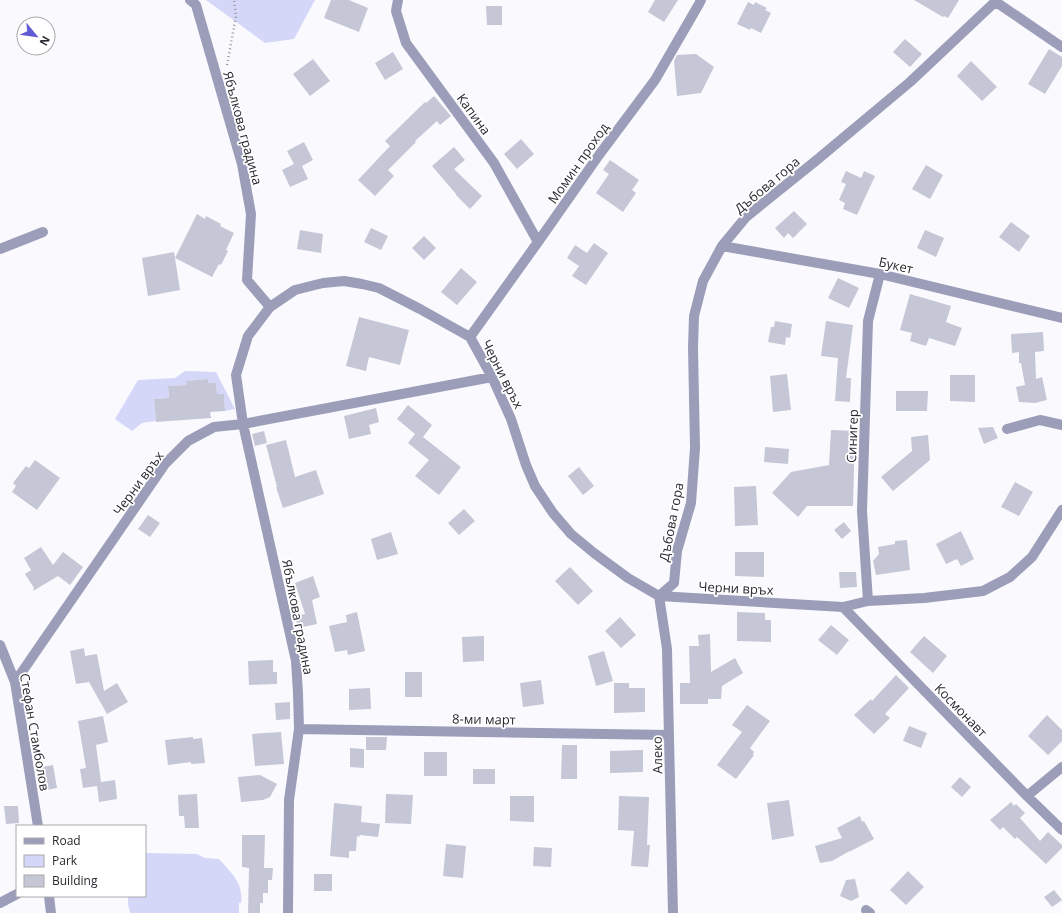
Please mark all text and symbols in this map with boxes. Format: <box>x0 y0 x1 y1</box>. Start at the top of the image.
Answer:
north arrow <box>16 16 56 56</box>
text: N <box>36 34 54 49</box>
street label: Ябълкова градина <box>219 69 267 187</box>
street label: Капина <box>453 90 495 138</box>
street label: Момин проход <box>543 119 613 207</box>
street label: Дъбова гора <box>731 152 803 218</box>
street label: Букет <box>877 252 915 278</box>
street label: Черни връх <box>478 336 528 412</box>
street label: Синигер <box>842 409 862 463</box>
street label: Черни връх <box>109 447 168 519</box>
street label: Дъбова гора <box>655 481 687 563</box>
street label: Ябълкова градина <box>278 558 318 676</box>
street label: Черни връх <box>698 577 774 599</box>
street label: Стефан Стамболов <box>16 672 54 792</box>
street label: Космонавт <box>931 679 991 741</box>
street label: 8-ми март <box>452 709 516 729</box>
street label: Алеко <box>648 736 666 774</box>
legend <box>16 825 146 897</box>
text: Road <box>52 832 81 849</box>
text: Park <box>52 852 78 869</box>
text: Building <box>52 872 98 889</box>

